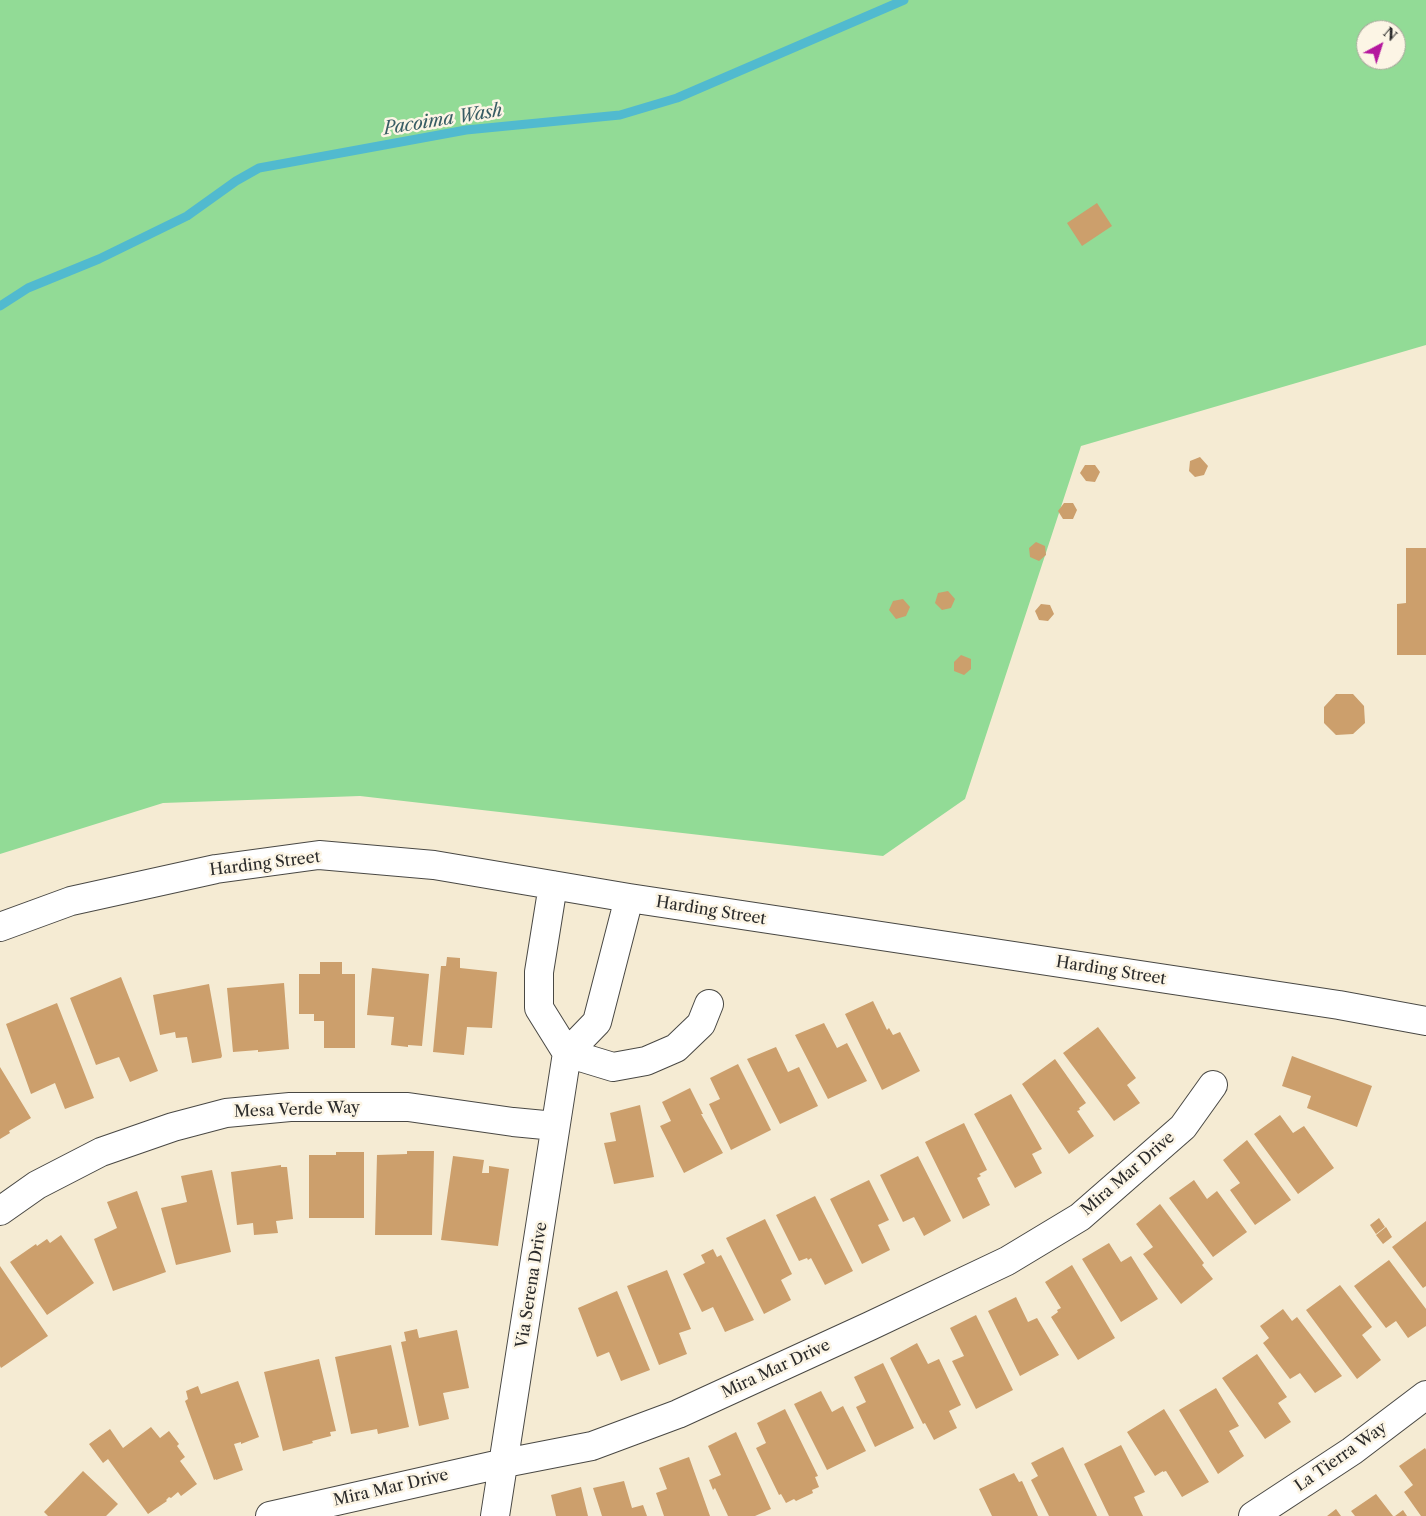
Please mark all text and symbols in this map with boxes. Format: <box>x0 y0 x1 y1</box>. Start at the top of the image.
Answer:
north arrow <box>1356 20 1406 70</box>
text: N <box>1380 23 1400 45</box>
water label: Pacoima Wash <box>382 100 504 140</box>
street label: Harding Street <box>209 848 321 880</box>
street label: Harding Street <box>655 893 767 929</box>
street label: Harding Street <box>1055 953 1167 989</box>
street label: Mesa Verde Way <box>234 1098 360 1122</box>
street label: Mira Mar Drive <box>1077 1128 1179 1220</box>
street label: Via Serena Drive <box>513 1221 551 1349</box>
street label: Mira Mar Drive <box>719 1335 833 1403</box>
street label: La Tierra Way <box>1291 1418 1391 1496</box>
street label: Mira Mar Drive <box>332 1465 450 1511</box>

